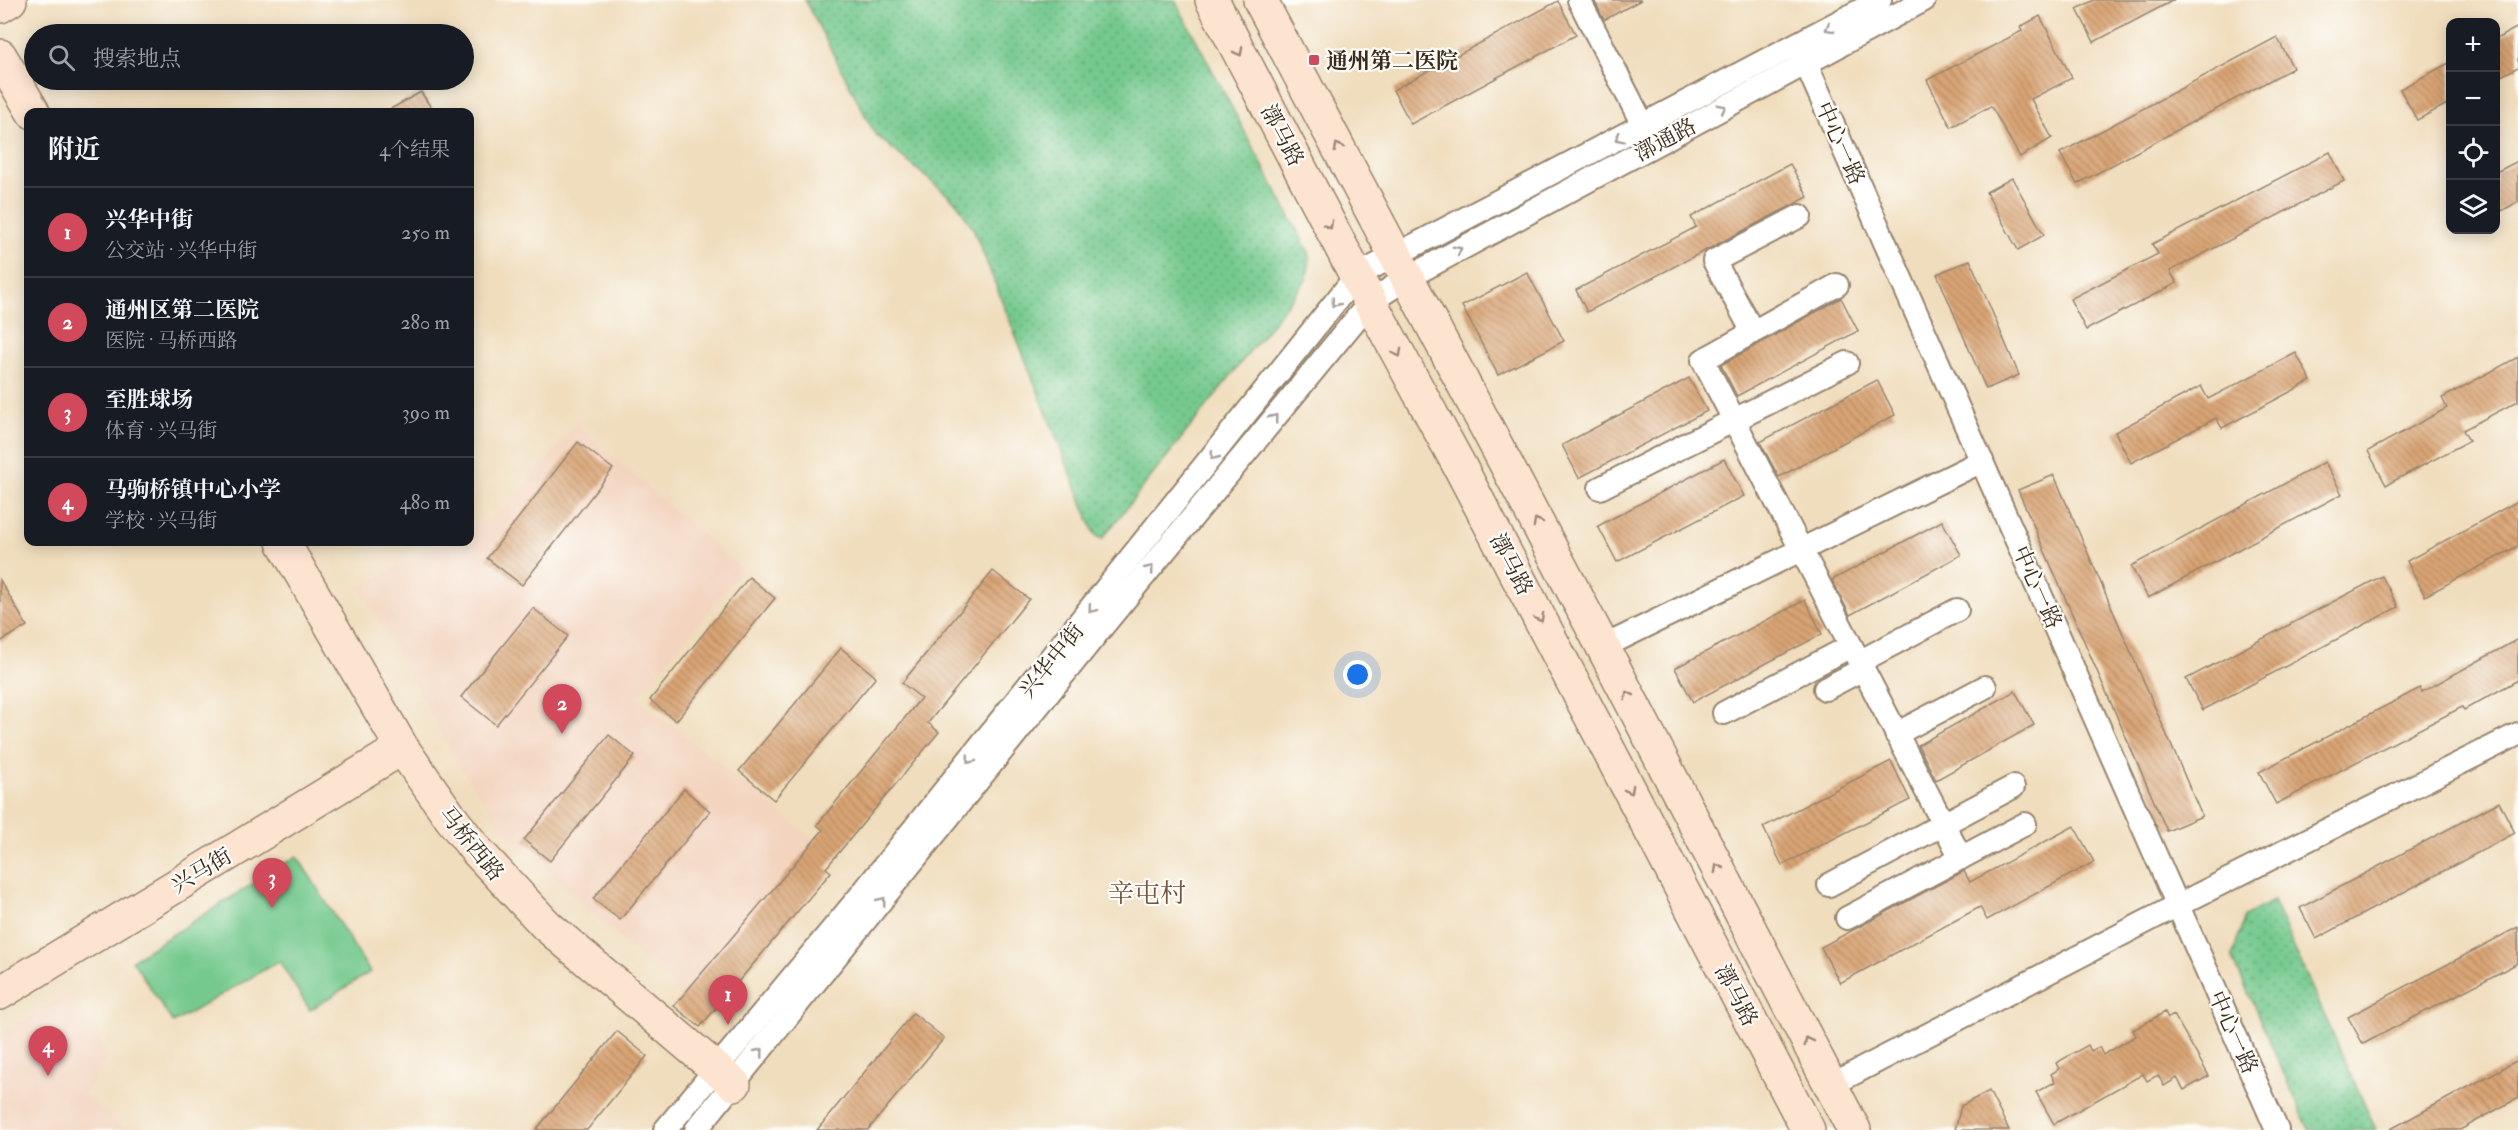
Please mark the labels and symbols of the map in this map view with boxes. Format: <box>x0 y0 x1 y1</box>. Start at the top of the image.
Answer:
one-way arrow <box>1824 21 1835 32</box>
one-way arrow <box>1232 46 1243 56</box>
place label: 通州第二医院 <box>1326 47 1458 75</box>
marker: 通州第二医院 <box>1307 53 1321 67</box>
street label: 中心一路 <box>1809 98 1871 189</box>
street label: 漷马路 <box>1254 100 1310 171</box>
one-way arrow <box>1716 104 1727 115</box>
street label: 漷通路 <box>1630 112 1701 168</box>
one-way arrow <box>1614 131 1625 142</box>
one-way arrow <box>1334 142 1345 153</box>
one-way arrow <box>1322 218 1334 229</box>
one-way arrow <box>1452 246 1463 257</box>
one-way arrow <box>1331 297 1342 308</box>
one-way arrow <box>1391 347 1402 357</box>
one-way arrow <box>1266 414 1277 425</box>
one-way arrow <box>1210 449 1221 460</box>
one-way arrow <box>1532 518 1544 529</box>
street label: 漷马路 <box>1483 529 1539 600</box>
street label: 中心一路 <box>2006 542 2068 633</box>
one-way arrow <box>1143 565 1154 576</box>
one-way arrow <box>1089 602 1100 613</box>
one-way arrow <box>1532 611 1544 622</box>
street label: 兴华中街 <box>1013 618 1090 704</box>
your location <box>1343 660 1372 689</box>
pin: 2 <box>542 684 582 734</box>
one-way arrow <box>1623 690 1635 701</box>
one-way arrow <box>966 753 977 764</box>
one-way arrow <box>1623 784 1634 795</box>
street label: 马桥西路 <box>433 801 510 887</box>
street label: 兴马街 <box>166 842 237 900</box>
pin: 3 <box>252 858 292 908</box>
one-way arrow <box>1714 863 1725 874</box>
district label: 辛屯村 <box>1108 878 1186 910</box>
one-way arrow <box>875 896 886 907</box>
street label: 漷马路 <box>1708 960 1764 1031</box>
pin: 1 <box>708 976 748 1025</box>
street label: 中心一路 <box>2202 987 2264 1078</box>
pin: 4 <box>28 1026 68 1076</box>
one-way arrow <box>1804 1036 1815 1047</box>
one-way arrow <box>752 1048 763 1059</box>

